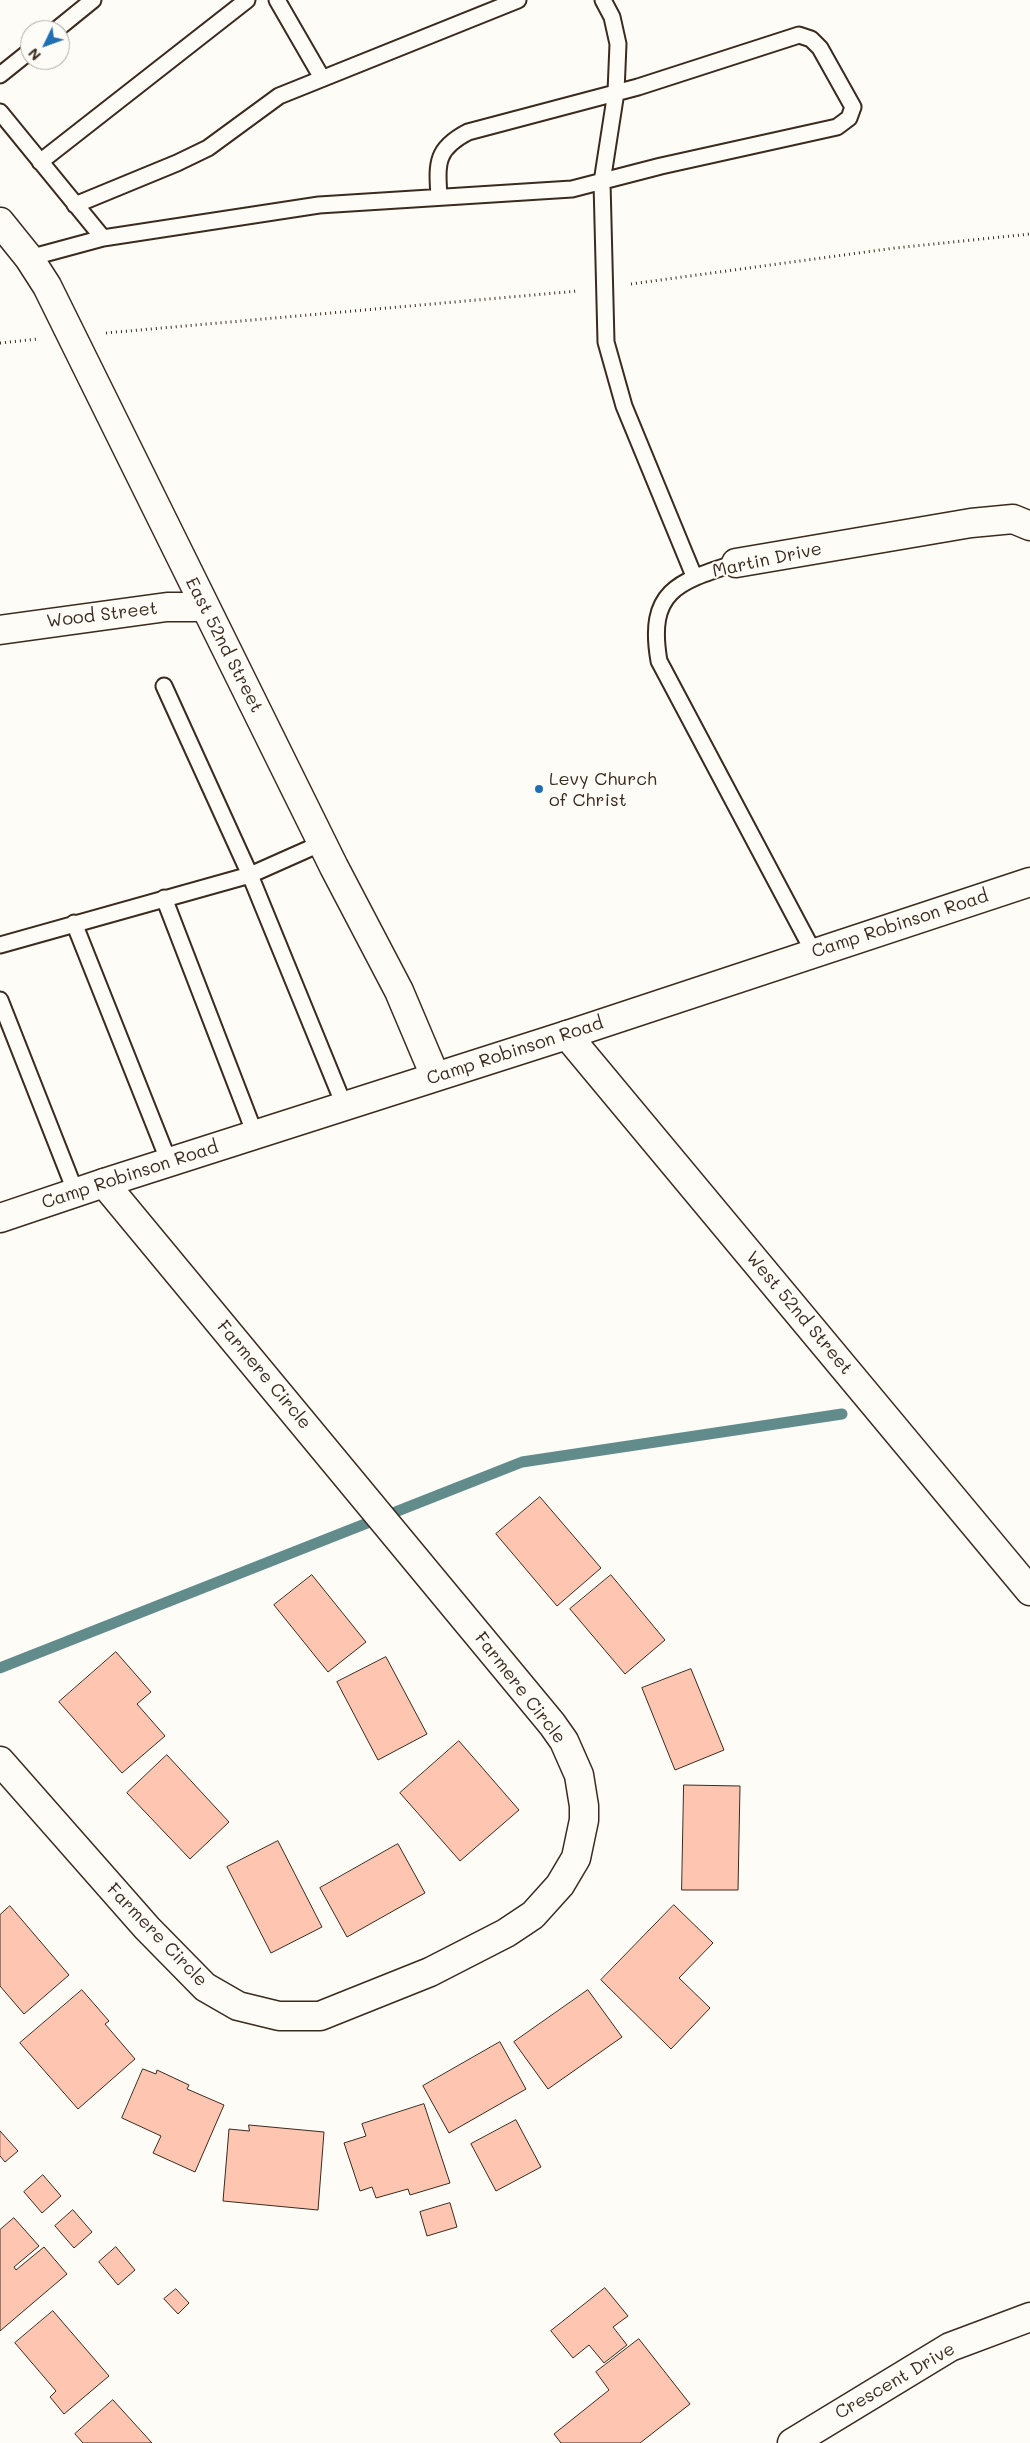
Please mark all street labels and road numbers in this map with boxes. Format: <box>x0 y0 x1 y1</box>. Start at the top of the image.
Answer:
street label: Martin Drive <box>710 538 824 582</box>
street label: East 52nd Street <box>181 574 267 716</box>
street label: Wood Street <box>45 597 159 633</box>
street label: Camp Robinson Road <box>809 885 991 963</box>
street label: Camp Robinson Road <box>424 1012 606 1090</box>
street label: Camp Robinson Road <box>39 1136 221 1214</box>
street label: West 52nd Street <box>741 1247 857 1379</box>
street label: Farmere Circle <box>212 1316 316 1434</box>
street label: Farmere Circle <box>470 1628 570 1748</box>
street label: Farmere Circle <box>102 1879 212 1991</box>
street label: Crescent Drive <box>831 2338 959 2424</box>

